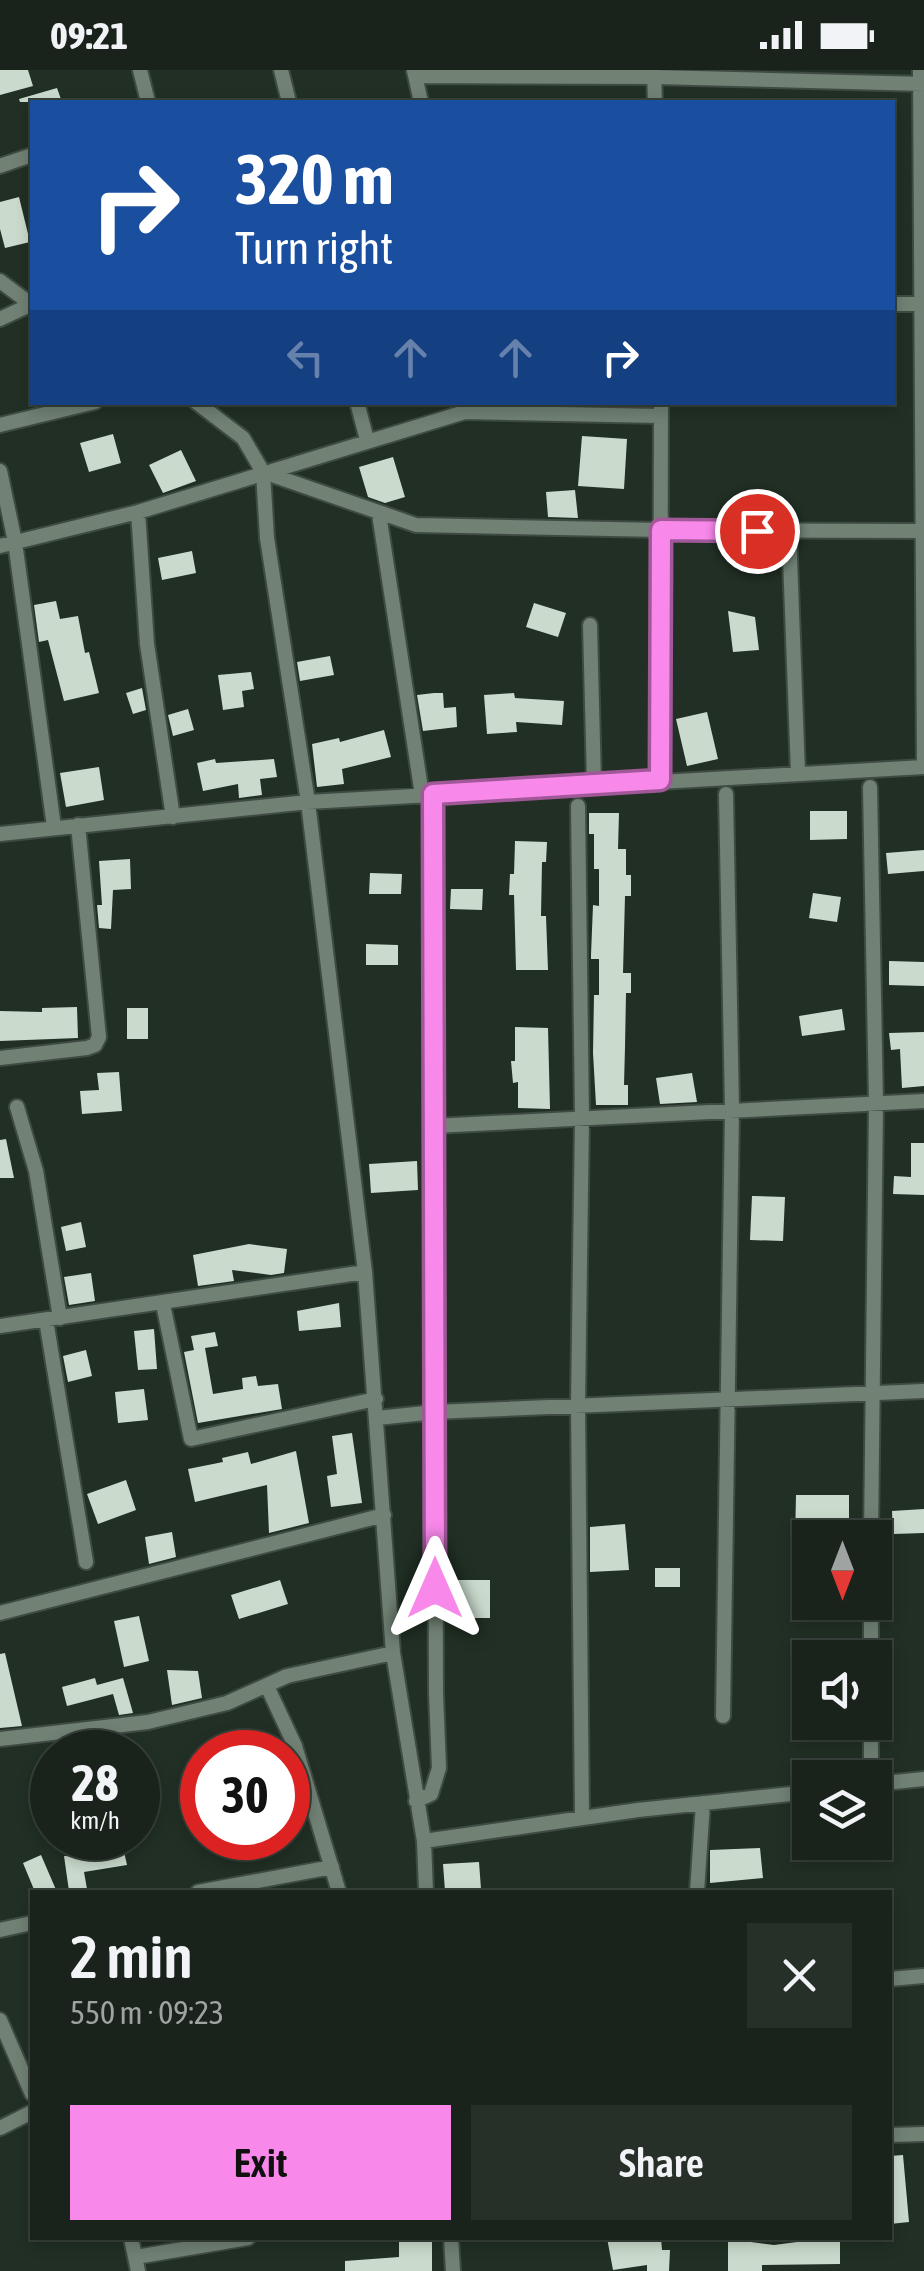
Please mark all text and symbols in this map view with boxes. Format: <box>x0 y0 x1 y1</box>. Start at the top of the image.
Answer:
text: 09:21 <box>50 14 128 57</box>
text: 320 m <box>235 139 394 219</box>
icon: right <box>70 140 200 270</box>
text: Turn right <box>235 222 393 274</box>
icon: left <box>278 330 333 385</box>
icon: ahead <box>383 330 438 385</box>
icon: ahead <box>488 330 543 385</box>
icon: right <box>593 330 648 385</box>
pin <box>715 489 800 574</box>
icon: arrive <box>730 504 785 559</box>
north arrow <box>792 1520 892 1620</box>
map controls <box>792 1520 892 1860</box>
position arrow <box>383 1536 487 1640</box>
button: sound <box>792 1640 892 1740</box>
speed limit sign: 30 <box>180 1730 310 1860</box>
text: 28 <box>71 1754 118 1812</box>
button: layers <box>792 1760 892 1860</box>
text: km/h <box>70 1806 120 1834</box>
text: 2 min <box>70 1922 193 1991</box>
button: close <box>747 1923 852 2028</box>
text: 550 m · 09:23 <box>70 1994 224 2031</box>
button: Exit <box>70 2105 451 2220</box>
button: Share <box>471 2105 852 2220</box>

